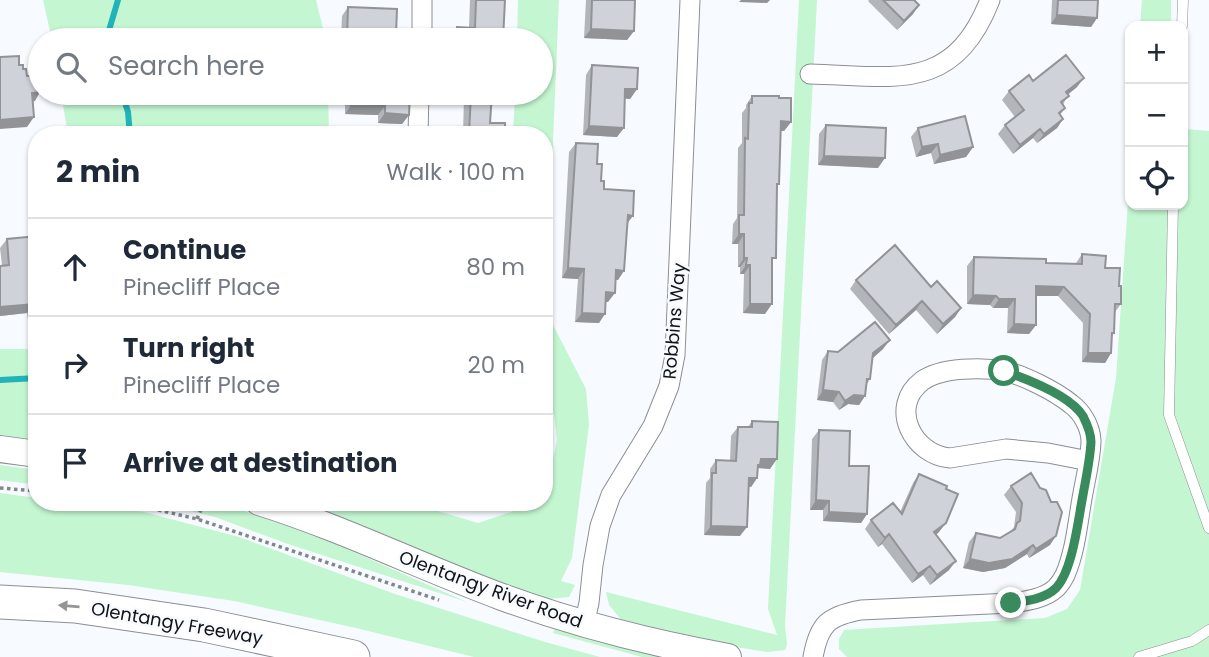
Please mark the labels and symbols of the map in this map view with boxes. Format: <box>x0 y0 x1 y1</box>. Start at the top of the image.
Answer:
street label: Robbins Way <box>656 262 692 380</box>
route start <box>988 355 1019 386</box>
street label: Olentangy River Road <box>396 544 586 634</box>
route end <box>995 587 1026 618</box>
street label: Olentangy Freeway <box>89 596 265 650</box>
one-way arrow <box>57 600 79 611</box>

